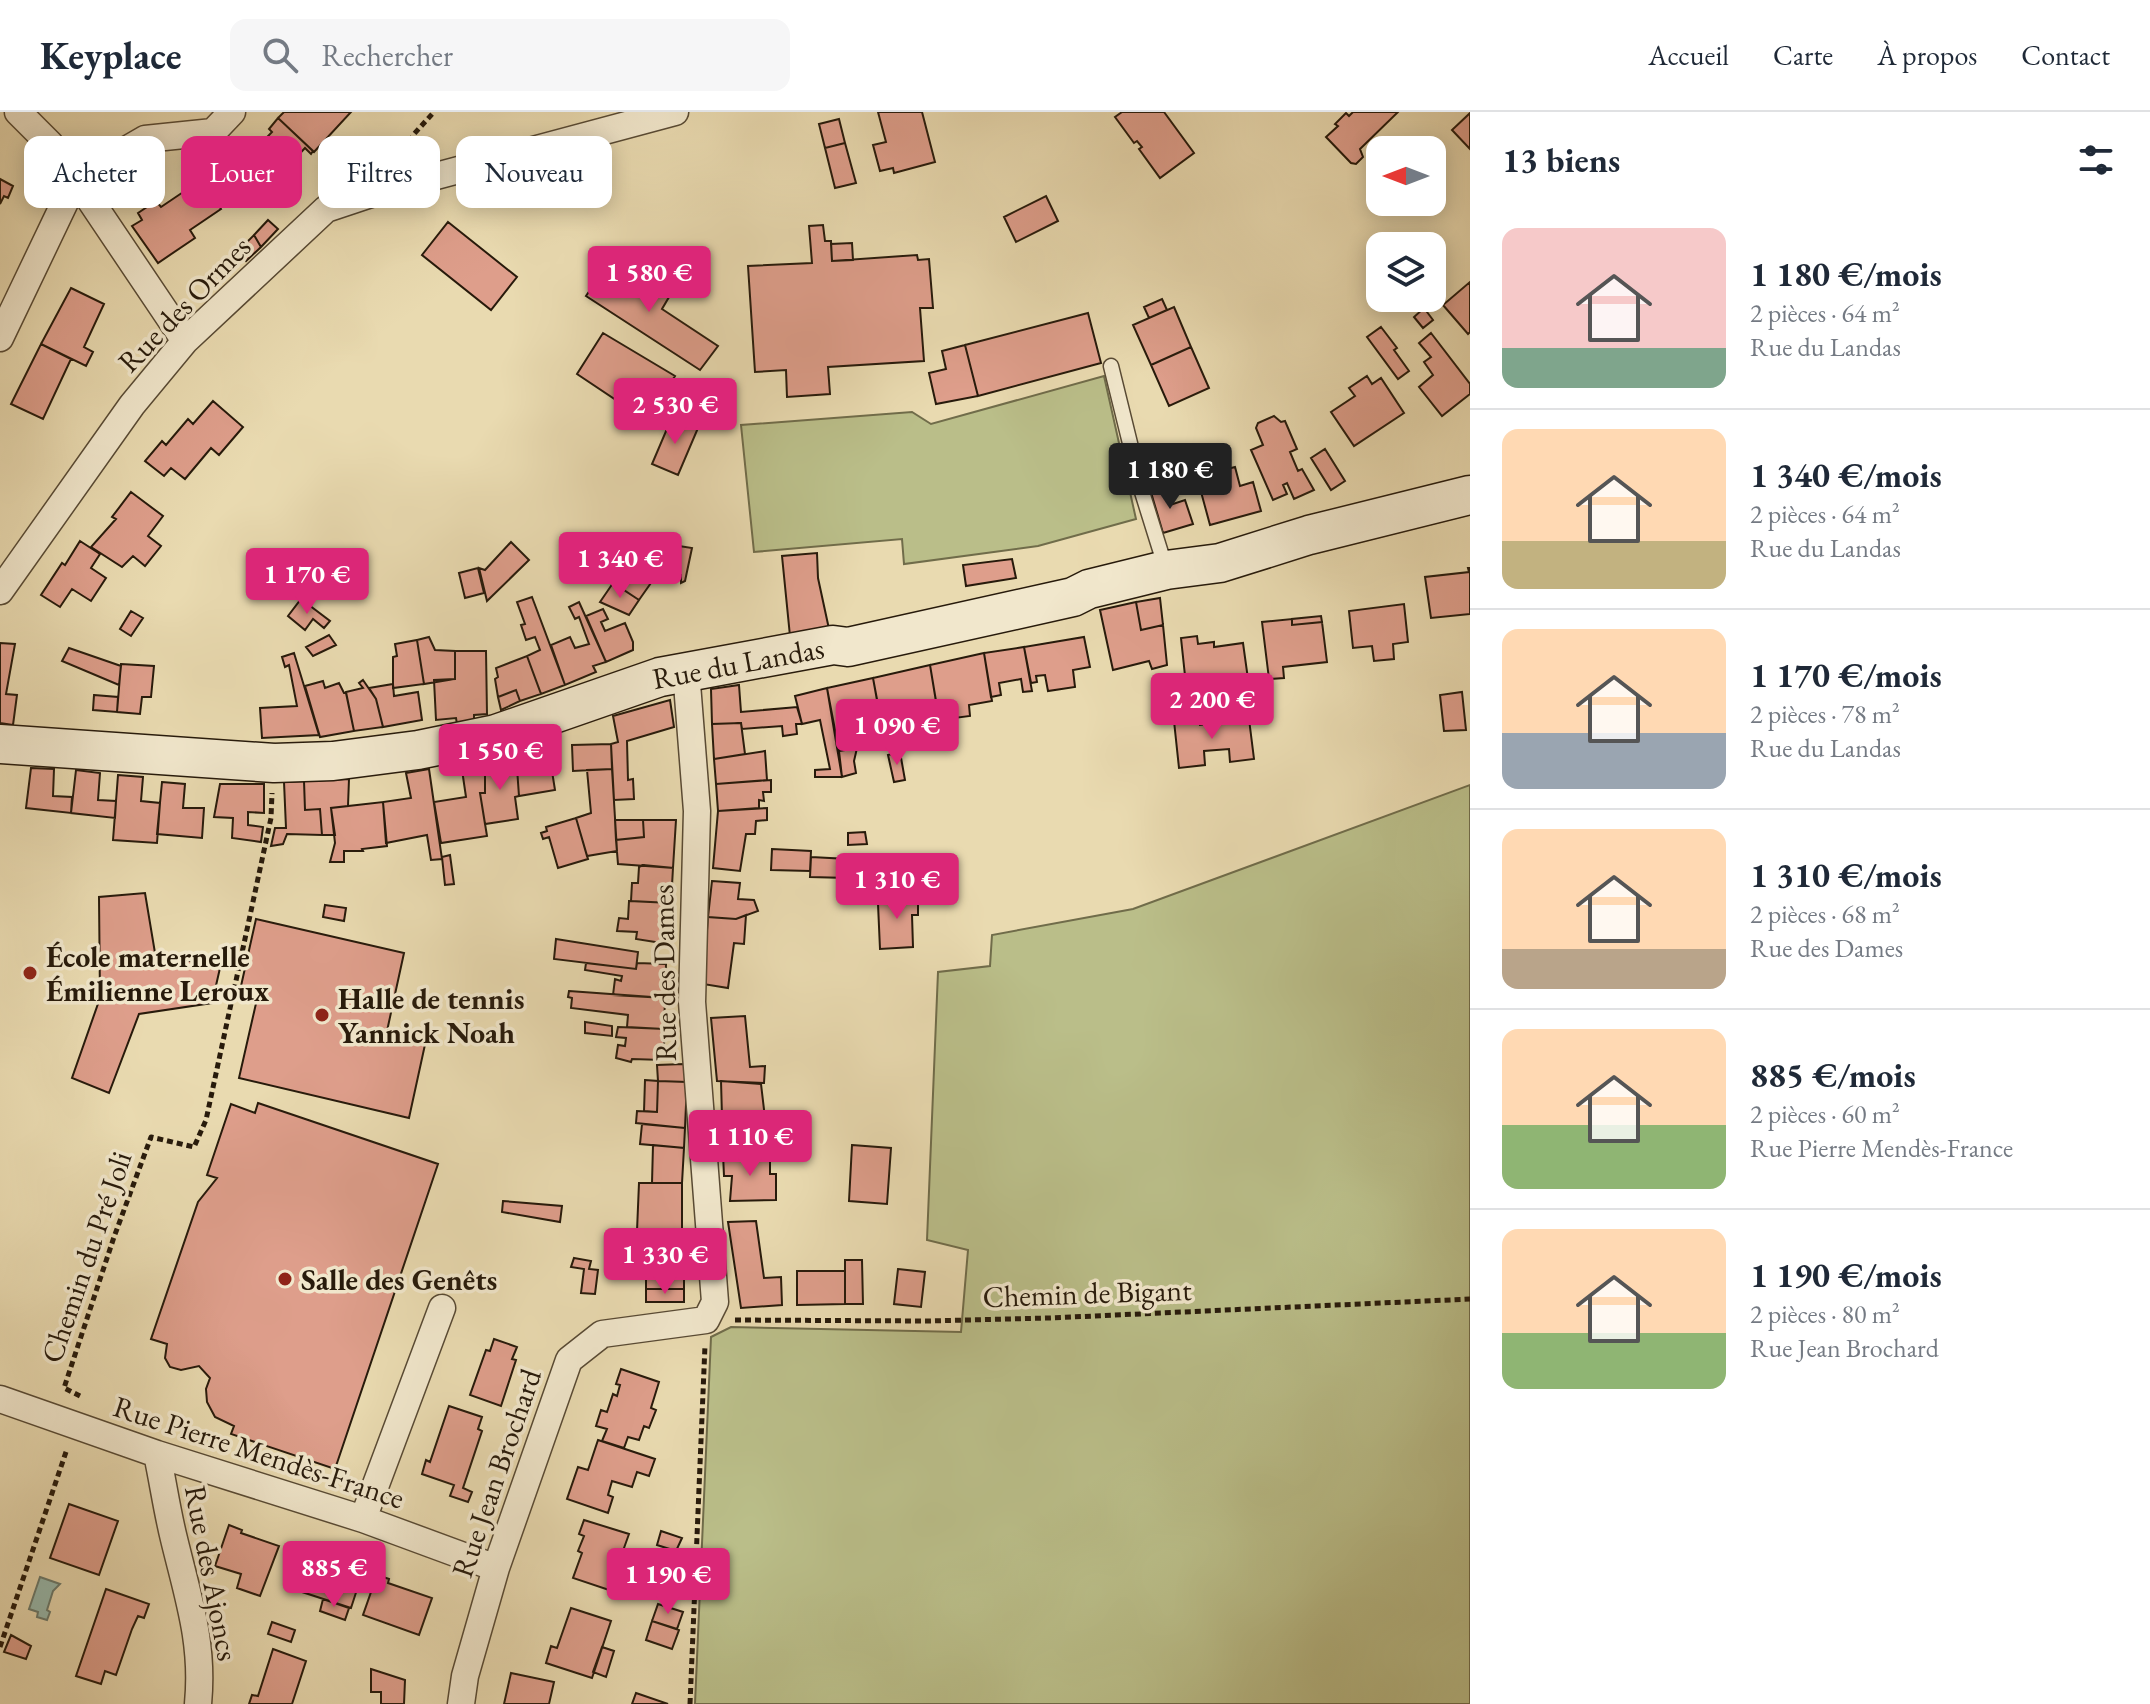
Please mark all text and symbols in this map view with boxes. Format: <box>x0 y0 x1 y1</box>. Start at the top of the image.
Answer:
search box <box>230 19 790 91</box>
text: Keyplace <box>40 31 182 80</box>
icon: search <box>258 33 302 77</box>
text: Rechercher <box>322 36 453 75</box>
text: Accueil <box>1648 37 1729 73</box>
text: Carte <box>1773 37 1833 73</box>
text: À propos <box>1877 37 1977 73</box>
text: Contact <box>2021 37 2110 73</box>
chip: Acheter <box>24 136 165 208</box>
chip: Louer <box>181 136 302 208</box>
chip: Filtres <box>318 136 440 208</box>
chip: Nouveau <box>456 136 612 208</box>
north arrow <box>1366 136 1446 216</box>
map controls <box>1366 136 1446 312</box>
text: 13 biens <box>1502 138 1620 182</box>
icon: filters <box>2074 138 2118 182</box>
street label: Rue des Ormes <box>109 227 259 381</box>
button: layers <box>1366 232 1446 312</box>
pin: 1 580 € <box>575 246 723 314</box>
text: 1 180 €/mois <box>1750 252 1942 296</box>
text: 1 580 € <box>606 255 692 289</box>
icon: home <box>1566 260 1662 356</box>
text: 2 pièces · 64 m² <box>1750 296 1900 330</box>
text: Rue du Landas <box>1750 330 1901 364</box>
pin: 2 530 € <box>601 378 749 446</box>
text: 2 530 € <box>632 387 718 421</box>
pin: 1 180 € <box>1096 443 1244 511</box>
text: 1 180 € <box>1127 452 1213 486</box>
text: 1 340 €/mois <box>1750 453 1942 497</box>
icon: home <box>1566 461 1662 557</box>
text: 2 pièces · 64 m² <box>1750 497 1900 531</box>
text: Rue du Landas <box>1750 531 1901 565</box>
pin: 1 340 € <box>546 532 694 600</box>
text: 1 340 € <box>577 541 663 575</box>
pin: 1 170 € <box>233 548 381 616</box>
text: 1 170 € <box>264 557 350 591</box>
street label: Rue du Landas <box>649 628 827 698</box>
text: 1 170 €/mois <box>1750 653 1942 697</box>
icon: home <box>1566 661 1662 757</box>
pin: 2 200 € <box>1138 673 1286 741</box>
text: 2 200 € <box>1169 682 1255 716</box>
text: 2 pièces · 78 m² <box>1750 697 1900 731</box>
pin: 1 090 € <box>823 699 971 767</box>
text: 1 090 € <box>854 708 940 742</box>
pin: 1 550 € <box>426 724 574 792</box>
text: Rue du Landas <box>1750 731 1901 765</box>
text: 1 550 € <box>457 733 543 767</box>
pin: 1 310 € <box>823 853 971 921</box>
text: 1 310 €/mois <box>1750 853 1942 897</box>
icon: home <box>1566 861 1662 957</box>
text: 1 310 € <box>854 862 940 896</box>
street label: Rue des Dames <box>643 884 685 1062</box>
text: 2 pièces · 68 m² <box>1750 897 1900 931</box>
text: Rue des Dames <box>1750 931 1903 965</box>
place label: École maternelle Émilienne Leroux <box>46 937 269 1010</box>
marker: École maternelle Émilienne Leroux <box>21 964 39 982</box>
place label: Halle de tennis Yannick Noah <box>338 979 525 1052</box>
marker: Halle de tennis Yannick Noah <box>313 1006 331 1024</box>
text: 885 €/mois <box>1750 1053 1916 1097</box>
icon: home <box>1566 1061 1662 1157</box>
text: 2 pièces · 60 m² <box>1750 1097 1900 1131</box>
pin: 1 110 € <box>676 1110 824 1178</box>
text: 1 110 € <box>707 1119 793 1153</box>
text: Rue Pierre Mendès-France <box>1750 1131 2013 1165</box>
street label: Chemin du Pré Joli <box>32 1146 140 1368</box>
pin: 1 330 € <box>591 1228 739 1296</box>
text: 1 330 € <box>622 1237 708 1271</box>
text: 1 190 €/mois <box>1750 1253 1942 1297</box>
place label: Salle des Genêts <box>301 1260 497 1299</box>
icon: home <box>1566 1261 1662 1357</box>
marker: Salle des Genêts <box>276 1270 294 1288</box>
street label: Chemin de Bigant <box>982 1270 1193 1316</box>
text: 2 pièces · 80 m² <box>1750 1297 1900 1331</box>
text: Rue Jean Brochard <box>1750 1331 1939 1365</box>
street label: Rue Jean Brochard <box>442 1363 550 1582</box>
street label: Rue Pierre Mendès-France <box>109 1387 409 1517</box>
street label: Rue des Ajoncs <box>176 1482 248 1664</box>
pin: 885 € <box>278 1541 390 1609</box>
pin: 1 190 € <box>594 1548 742 1616</box>
text: 885 € <box>301 1550 367 1584</box>
text: 1 190 € <box>625 1557 711 1591</box>

